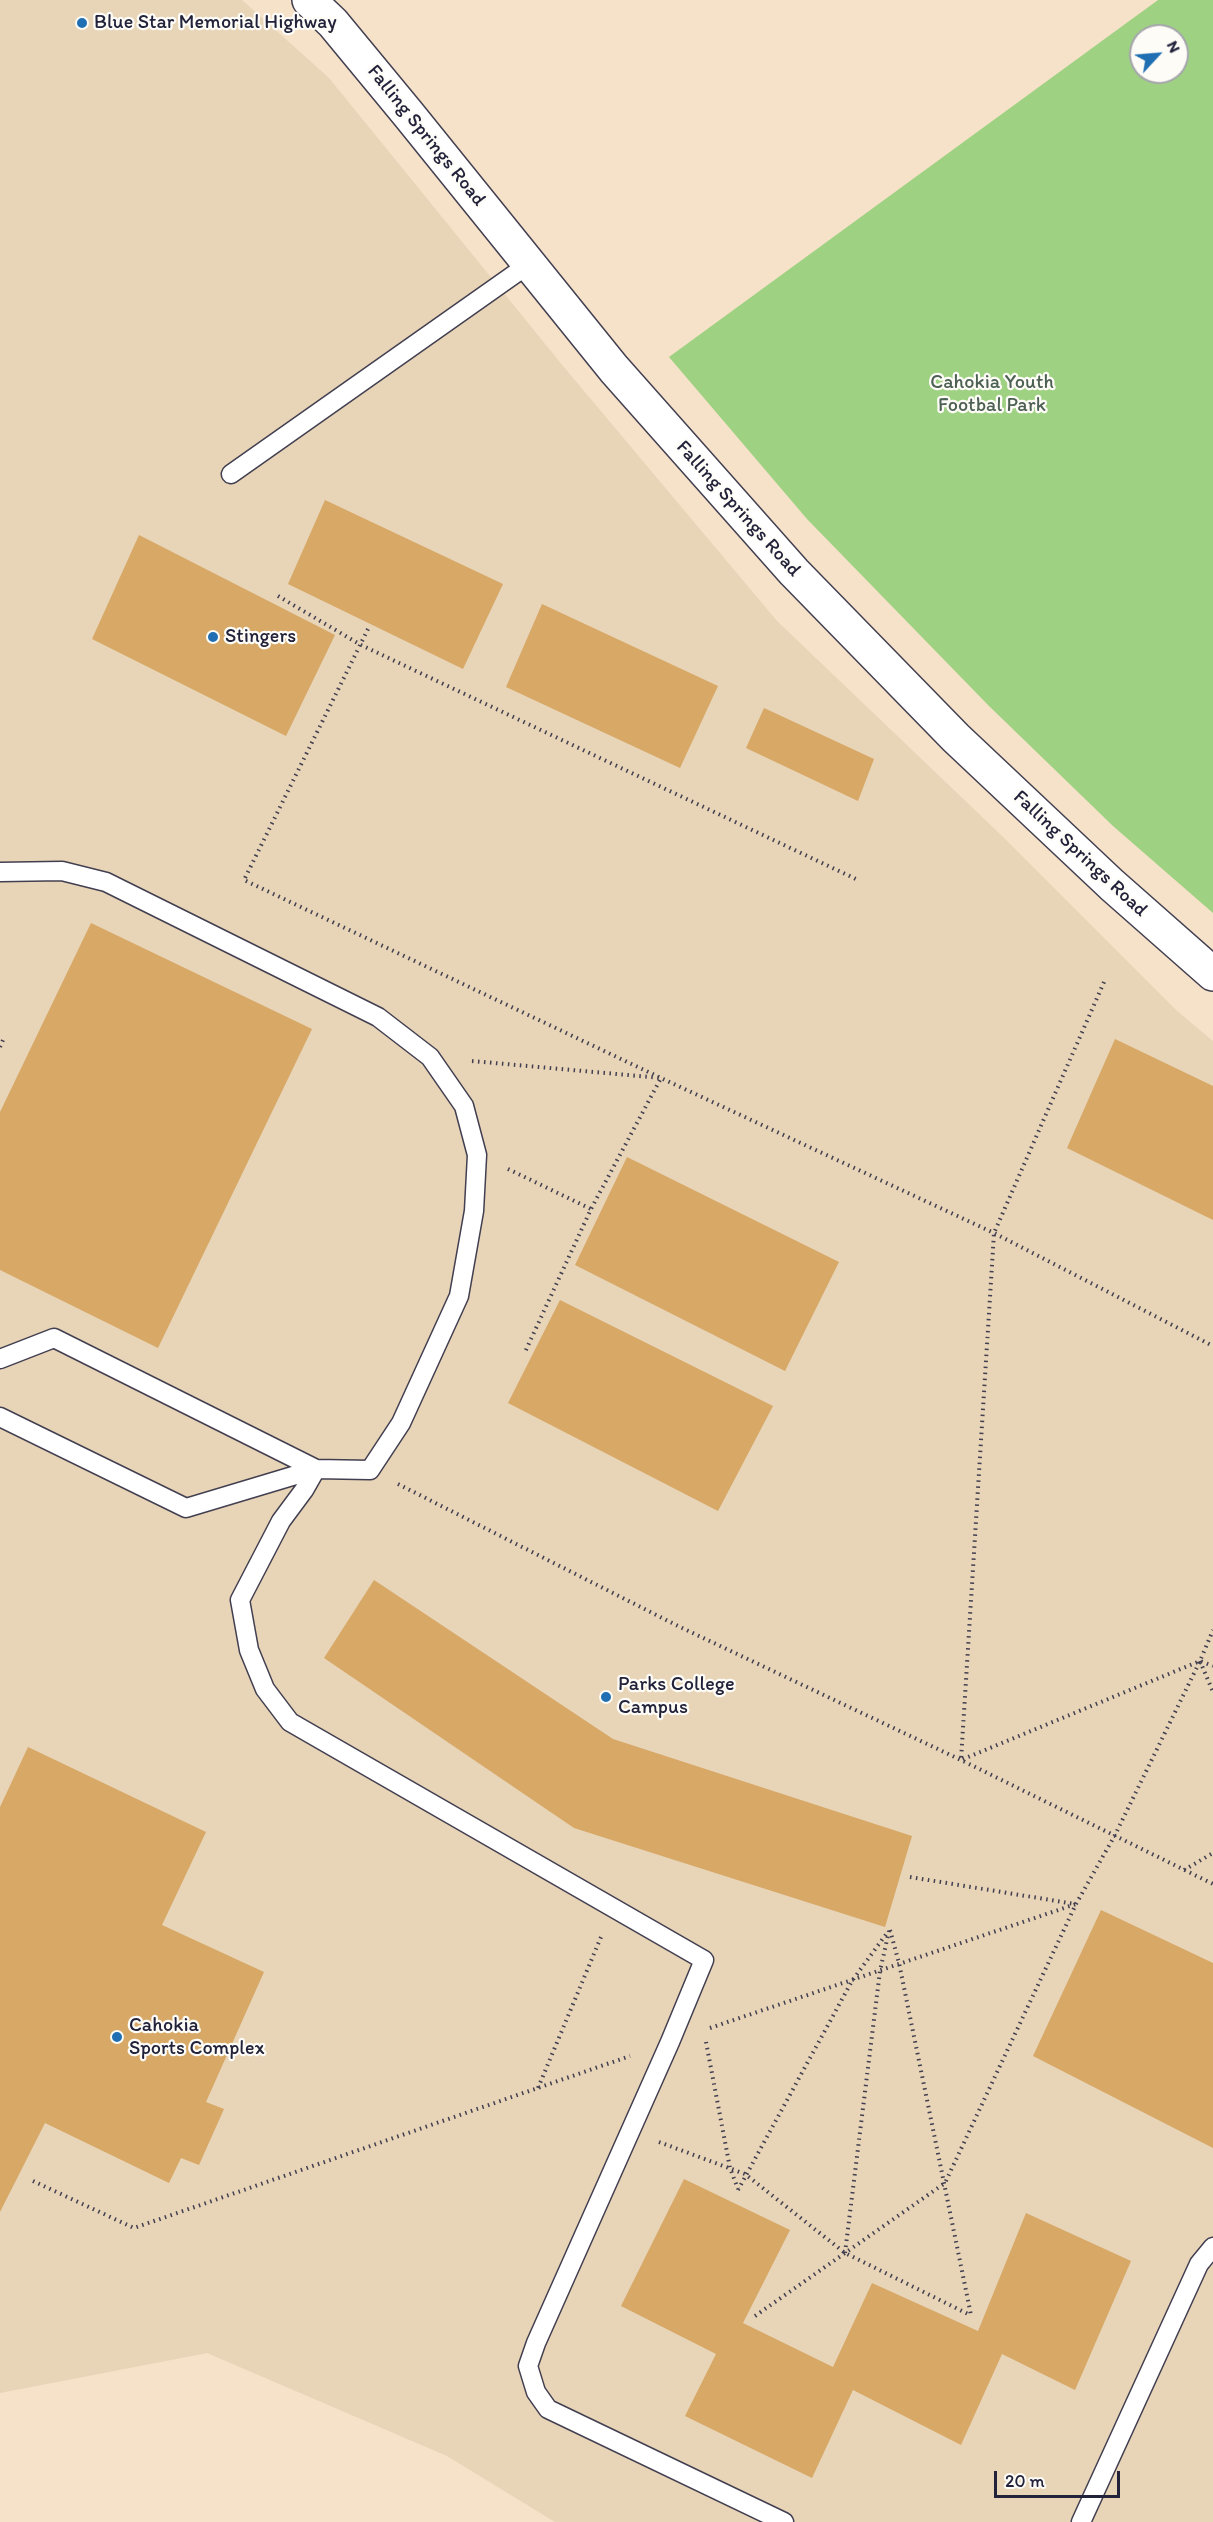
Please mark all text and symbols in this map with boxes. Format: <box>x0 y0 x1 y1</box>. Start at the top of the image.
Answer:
place label: Blue Star Memorial Highway <box>94 11 337 35</box>
marker: Blue Star Memorial Highway <box>75 16 89 30</box>
north arrow <box>1129 24 1189 84</box>
text: N <box>1163 38 1185 56</box>
street label: Falling Springs Road <box>362 60 490 212</box>
park label: Cahokia Youth Footbal Park <box>930 371 1054 418</box>
street label: Falling Springs Road <box>670 436 806 582</box>
place label: Stingers <box>225 625 296 649</box>
marker: Stingers <box>206 630 220 644</box>
street label: Falling Springs Road <box>1008 786 1152 922</box>
place label: Parks College Campus <box>618 1673 735 1720</box>
marker: Parks College Campus <box>599 1690 613 1704</box>
place label: Cahokia Sports Complex <box>129 2014 264 2061</box>
marker: Cahokia Sports Complex <box>110 2030 124 2044</box>
scale bar <box>997 2459 1123 2497</box>
text: 20 m <box>1005 2470 1045 2492</box>

